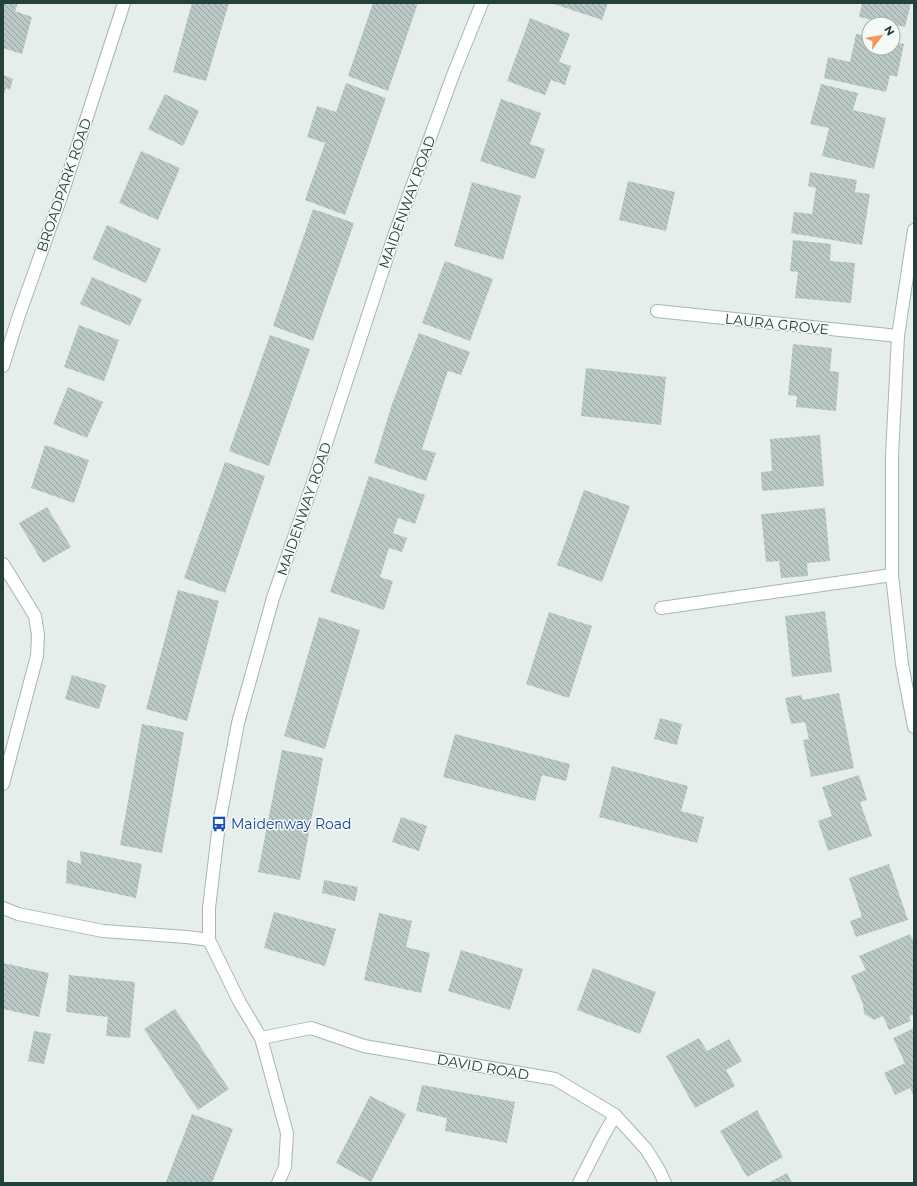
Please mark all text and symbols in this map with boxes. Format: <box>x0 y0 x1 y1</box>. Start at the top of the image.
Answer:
north arrow <box>861 16 901 56</box>
text: N <box>881 23 898 38</box>
street label: BROADPARK ROAD <box>33 116 95 254</box>
street label: MAIDENWAY ROAD <box>375 133 439 271</box>
street label: LAURA GROVE <box>724 310 830 338</box>
street label: MAIDENWAY ROAD <box>273 440 335 578</box>
bus stop icon: Maidenway Road <box>210 815 228 833</box>
place label: Maidenway Road <box>231 815 352 833</box>
street label: DAVID ROAD <box>435 1050 531 1084</box>

